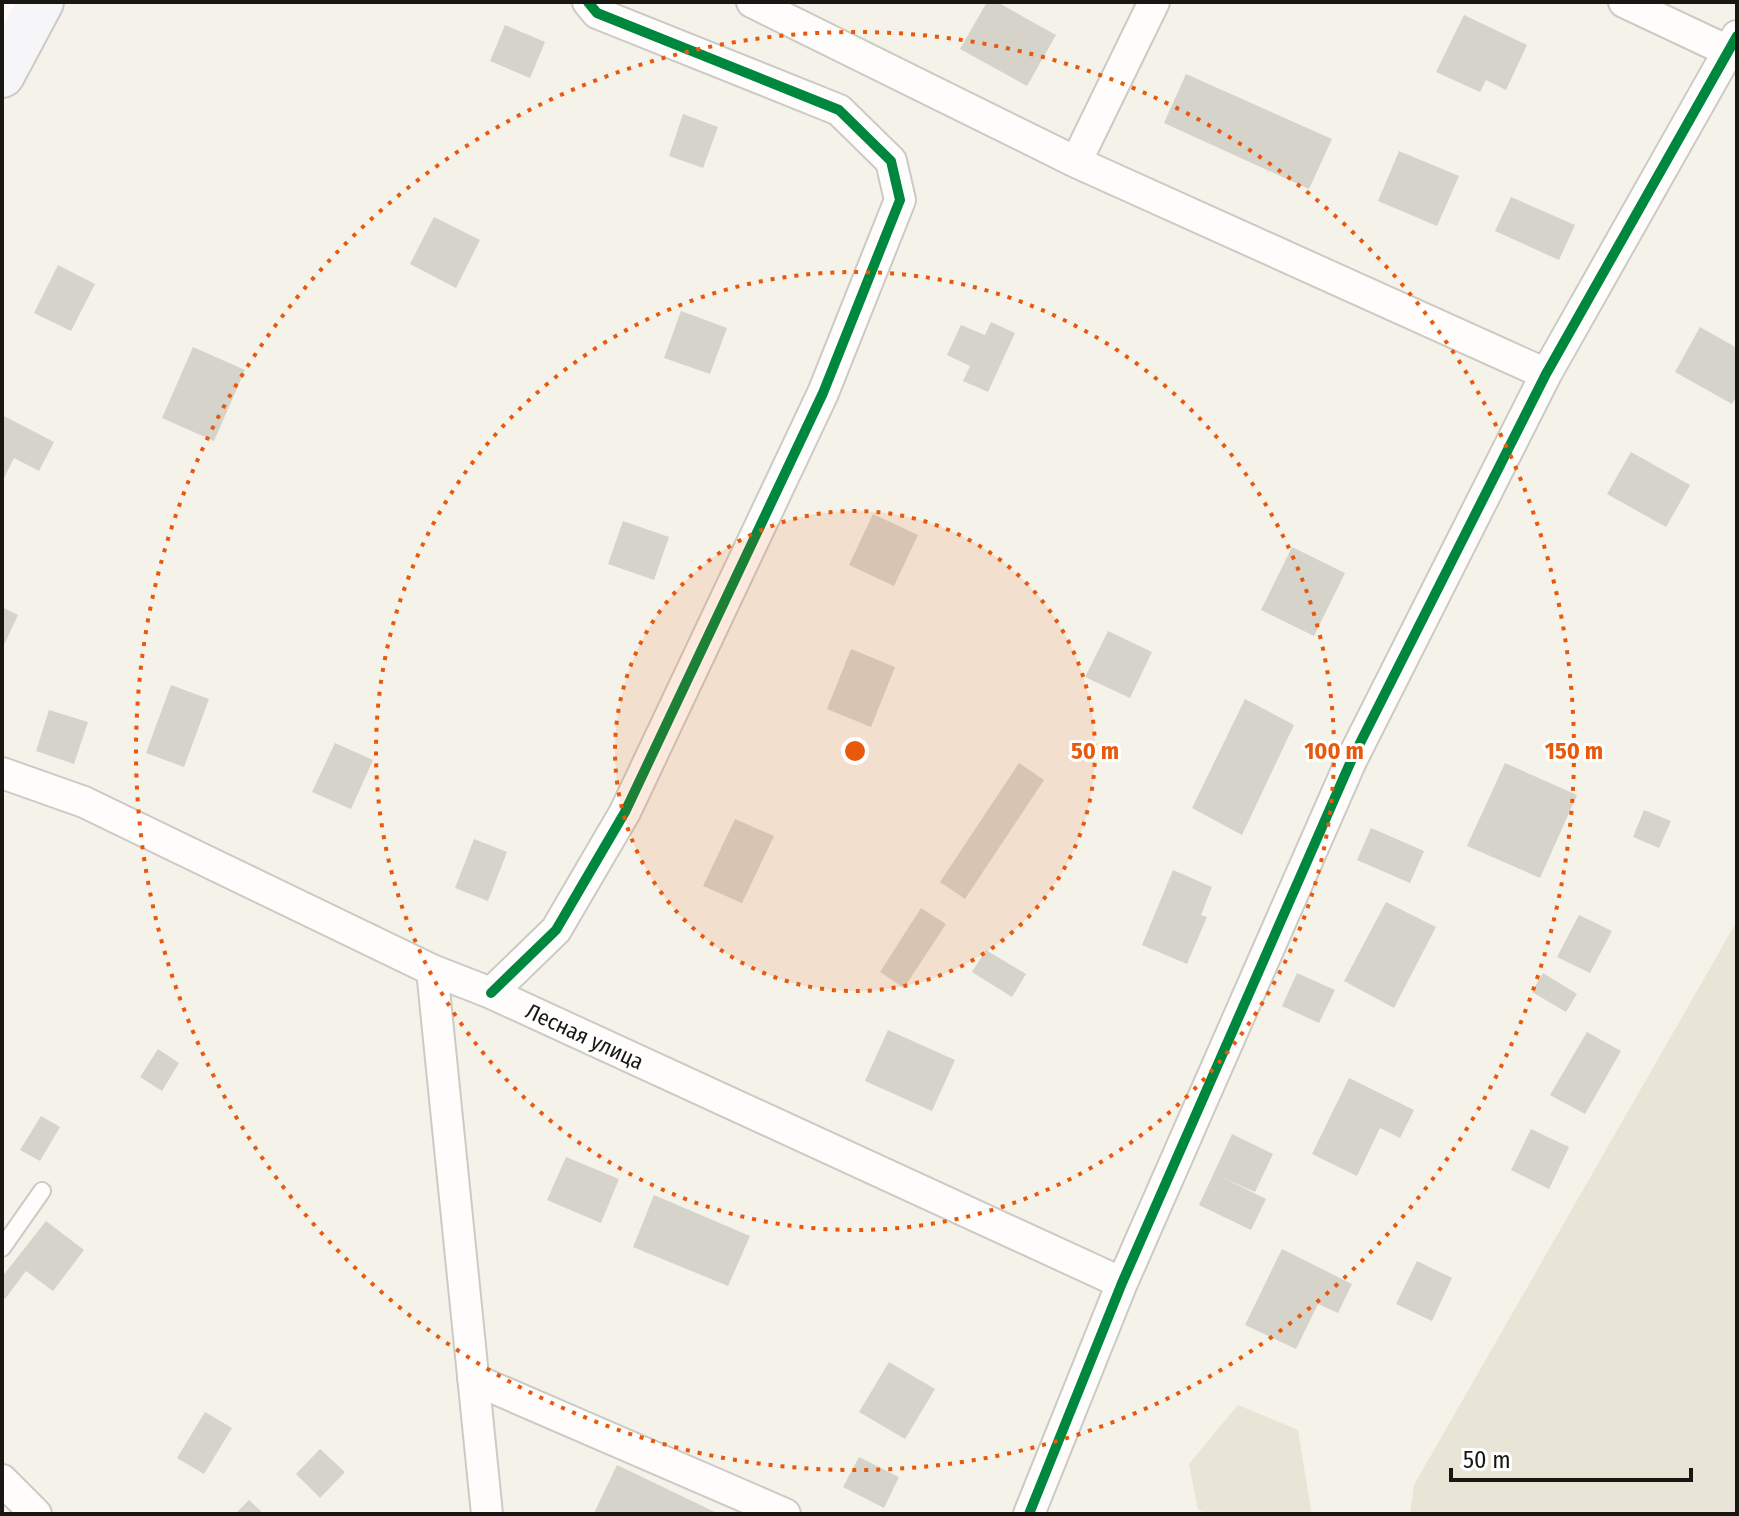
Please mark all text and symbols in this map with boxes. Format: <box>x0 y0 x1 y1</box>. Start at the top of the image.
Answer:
centre of rings <box>841 737 869 765</box>
text: 50 m <box>1071 737 1119 765</box>
text: 100 m <box>1304 737 1364 765</box>
text: 150 m <box>1545 737 1603 765</box>
street label: Лесная улица <box>522 997 648 1076</box>
scale bar <box>1451 1432 1691 1482</box>
text: 50 m <box>1463 1446 1511 1474</box>

